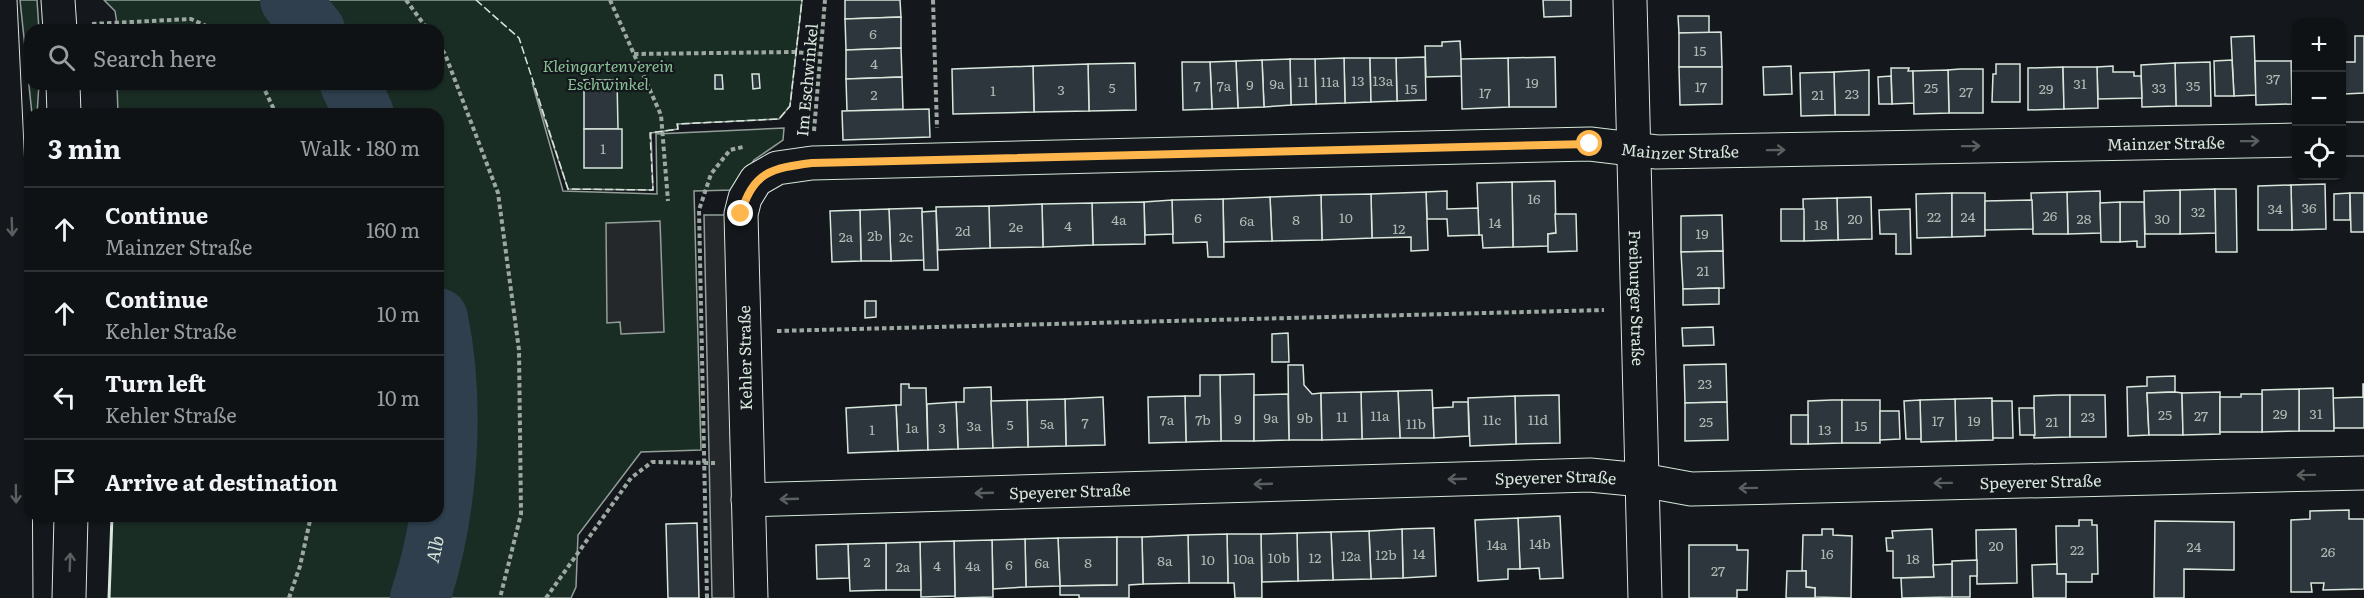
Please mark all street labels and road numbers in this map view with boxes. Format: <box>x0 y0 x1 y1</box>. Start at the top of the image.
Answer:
street label: Im Eschwinkel <box>789 23 823 137</box>
street label: Mainzer Straße <box>2107 129 2225 156</box>
street label: Mainzer Straße <box>1620 136 1739 164</box>
street label: Freiburger Straße <box>1624 230 1651 366</box>
street label: Kehler Straße <box>731 305 757 411</box>
street label: Speyerer Straße <box>1494 463 1618 490</box>
street label: Speyerer Straße <box>1979 467 2102 494</box>
street label: Speyerer Straße <box>1009 477 1131 504</box>

